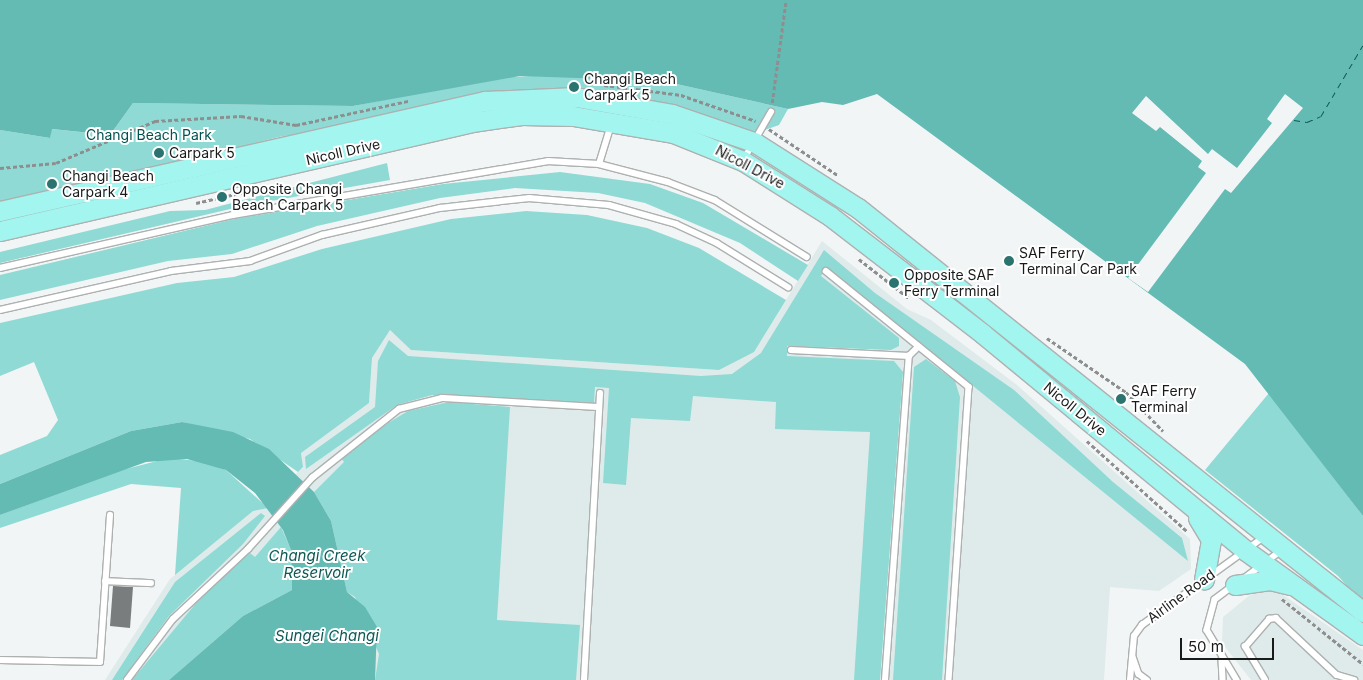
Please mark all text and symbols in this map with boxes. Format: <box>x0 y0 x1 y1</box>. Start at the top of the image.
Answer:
place label: Changi Beach Carpark 5 <box>584 71 676 104</box>
marker: Changi Beach Carpark 5 <box>568 81 580 93</box>
park label: Changi Beach Park <box>86 127 212 143</box>
street label: Nicoll Drive <box>304 135 382 169</box>
street label: Nicoll Drive <box>713 142 787 192</box>
place label: Carpark 5 <box>169 145 235 161</box>
marker: Carpark 5 <box>153 147 165 159</box>
place label: Changi Beach Carpark 4 <box>62 168 154 200</box>
marker: Changi Beach Carpark 4 <box>46 178 58 190</box>
place label: Opposite Changi Beach Carpark 5 <box>232 181 343 213</box>
marker: Opposite Changi Beach Carpark 5 <box>216 191 228 203</box>
place label: SAF Ferry Terminal Car Park <box>1019 245 1137 278</box>
marker: SAF Ferry Terminal Car Park <box>1003 255 1015 267</box>
place label: Opposite SAF Ferry Terminal <box>904 267 999 300</box>
marker: Opposite SAF Ferry Terminal <box>888 277 900 289</box>
street label: Nicoll Drive <box>1040 379 1110 439</box>
place label: SAF Ferry Terminal <box>1131 383 1197 416</box>
marker: SAF Ferry Terminal <box>1115 393 1127 405</box>
water label: Changi Creek Reservoir <box>269 546 365 581</box>
street label: Airline Road <box>1144 566 1218 626</box>
water label: Sungei Changi <box>275 627 379 645</box>
scale bar <box>1183 628 1277 660</box>
text: 50 m <box>1188 637 1224 656</box>

